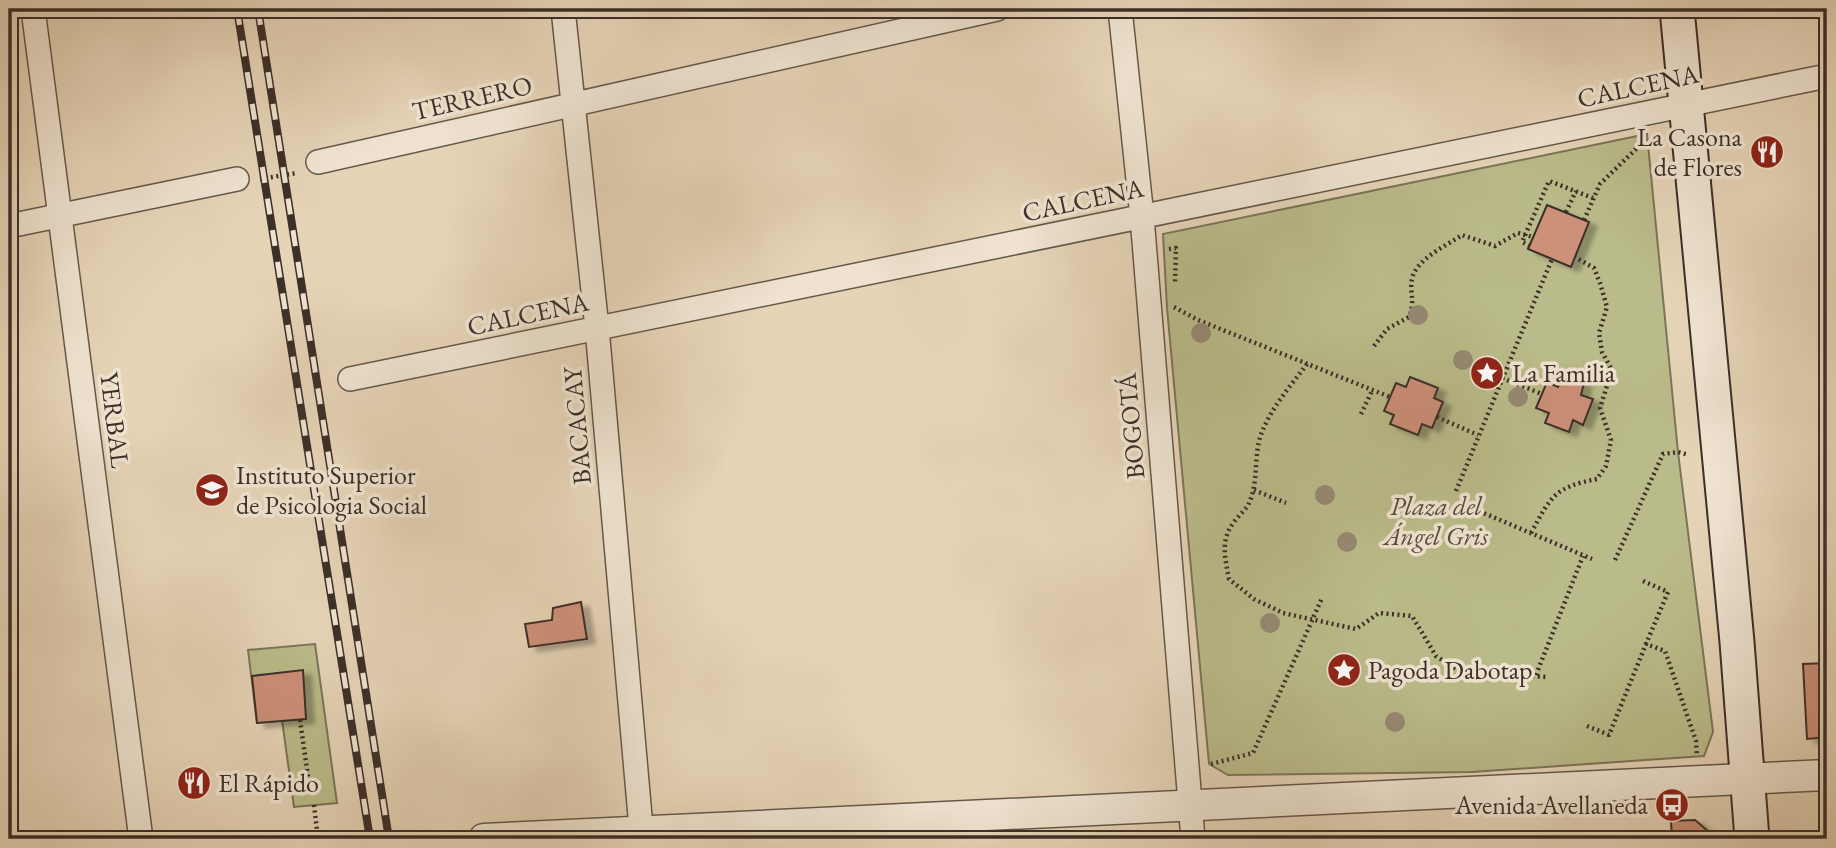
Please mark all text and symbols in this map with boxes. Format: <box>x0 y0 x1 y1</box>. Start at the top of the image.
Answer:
street label: CALCENA <box>1574 56 1703 115</box>
street label: TERRERO <box>409 68 535 128</box>
place label: La Casona de Flores <box>1637 120 1743 184</box>
restaurant icon: La Casona de Flores <box>1748 133 1786 171</box>
street label: CALCENA <box>1019 170 1148 229</box>
street label: CALCENA <box>464 284 593 343</box>
place icon: La Familia <box>1468 354 1506 392</box>
place label: La Familia <box>1512 356 1616 390</box>
street label: BACACAY <box>555 364 599 486</box>
street label: YERBAL <box>92 370 138 470</box>
street label: BOGOTÁ <box>1109 370 1153 481</box>
place label: Instituto Superior de Psicologia Social <box>236 458 427 522</box>
school or university icon: Instituto Superior de Psicologia Social <box>193 471 231 509</box>
park label: Plaza del Ángel Gris <box>1382 489 1489 553</box>
place icon: Pagoda Dabotap <box>1325 651 1363 689</box>
place label: Pagoda Dabotap <box>1368 653 1533 687</box>
restaurant icon: El Rápido <box>175 764 213 802</box>
place label: El Rápido <box>218 766 319 800</box>
bus stop icon: Avenida Avellaneda <box>1653 786 1691 824</box>
place label: Avenida Avellaneda <box>1454 788 1649 822</box>

